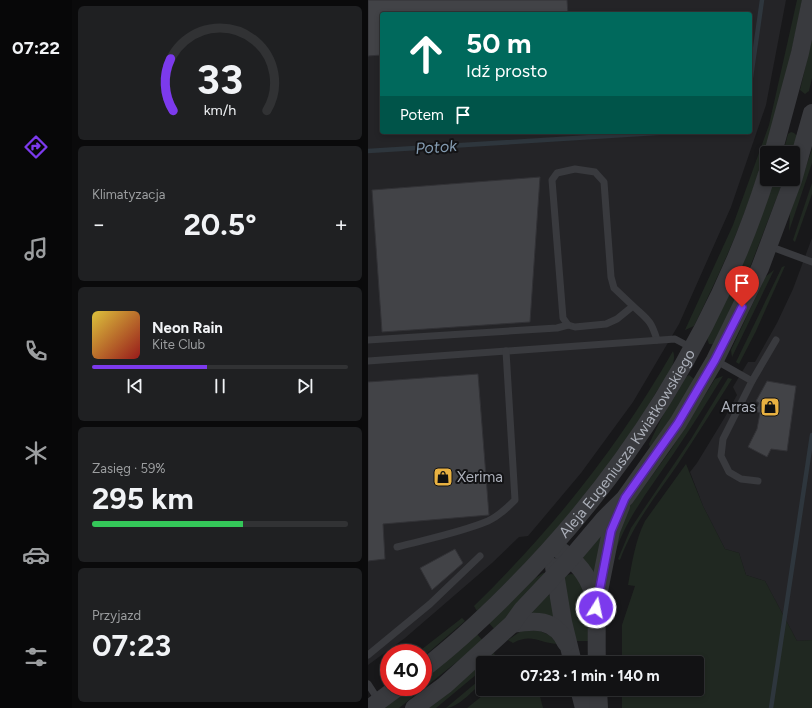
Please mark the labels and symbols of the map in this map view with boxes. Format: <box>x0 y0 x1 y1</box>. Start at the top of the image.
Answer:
water label: Potok <box>415 136 459 158</box>
pin <box>725 266 759 307</box>
street label: Aleja Eugeniusza Kwiatkowskiego <box>555 346 699 541</box>
shop icon: Arras <box>759 396 781 418</box>
place label: Arras <box>721 398 756 416</box>
shop icon: Xerima <box>432 466 454 488</box>
place label: Xerima <box>457 468 503 486</box>
position arrow <box>575 587 617 629</box>
speed limit sign: 40 <box>380 644 432 696</box>

